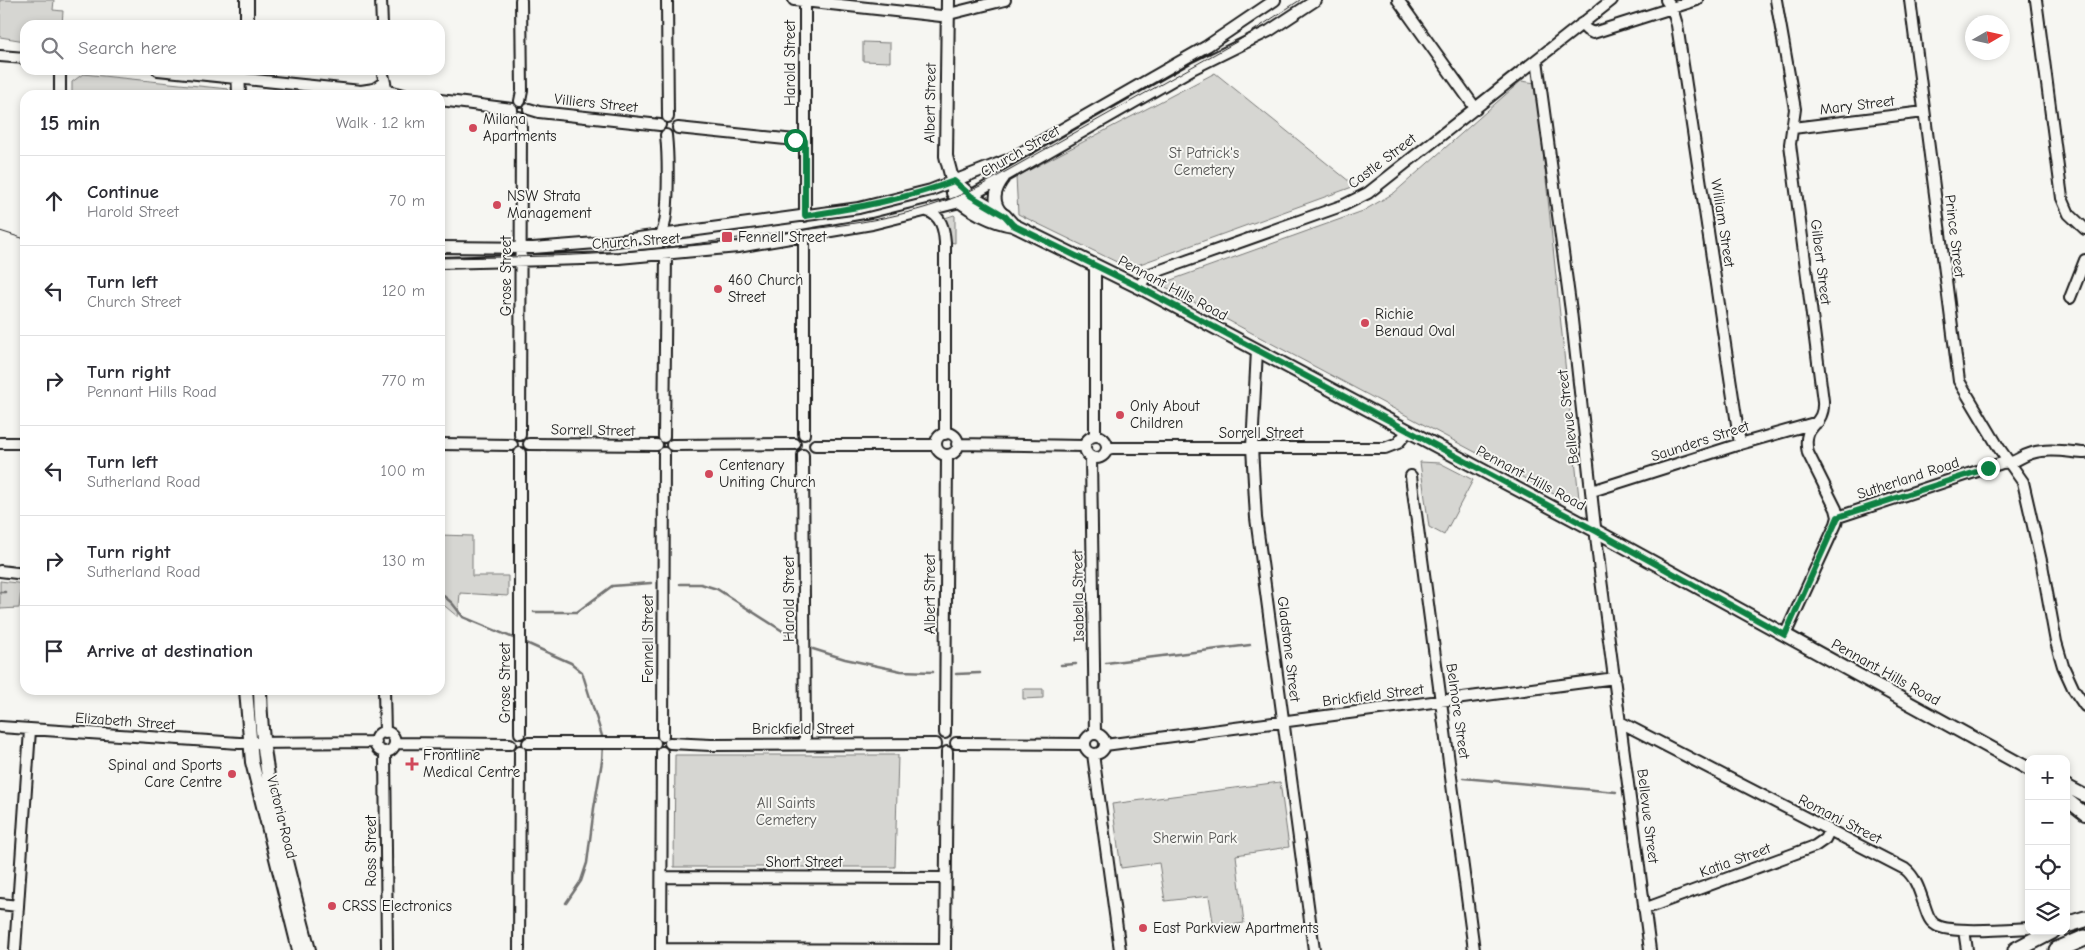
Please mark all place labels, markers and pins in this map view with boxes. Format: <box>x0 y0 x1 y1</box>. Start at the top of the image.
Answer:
place label: Milana Apartments <box>483 110 556 145</box>
marker: Milana Apartments <box>467 122 479 134</box>
place label: NSW Strata Management <box>507 187 592 222</box>
marker: NSW Strata Management <box>491 199 503 211</box>
place label: Fennell Street <box>738 228 827 246</box>
marker: Fennell Street <box>720 230 734 244</box>
place label: 460 Church Street <box>728 271 803 306</box>
marker: 460 Church Street <box>712 283 724 295</box>
place label: Richie Benaud Oval <box>1375 305 1455 340</box>
marker: Richie Benaud Oval <box>1359 317 1371 329</box>
place label: Only About Children <box>1130 397 1200 432</box>
marker: Only About Children <box>1114 409 1126 421</box>
place label: Centenary Uniting Church <box>719 456 816 491</box>
marker: Centenary Uniting Church <box>703 468 715 480</box>
place label: Frontline Medical Centre <box>423 746 521 781</box>
place label: Spinal and Sports Care Centre <box>108 756 222 791</box>
marker: Frontline Medical Centre <box>405 757 419 771</box>
marker: Spinal and Sports Care Centre <box>226 768 238 780</box>
place label: CRSS Electronics <box>342 897 452 915</box>
marker: CRSS Electronics <box>326 900 338 912</box>
place label: East Parkview Apartments <box>1153 919 1319 937</box>
marker: East Parkview Apartments <box>1137 922 1149 934</box>

